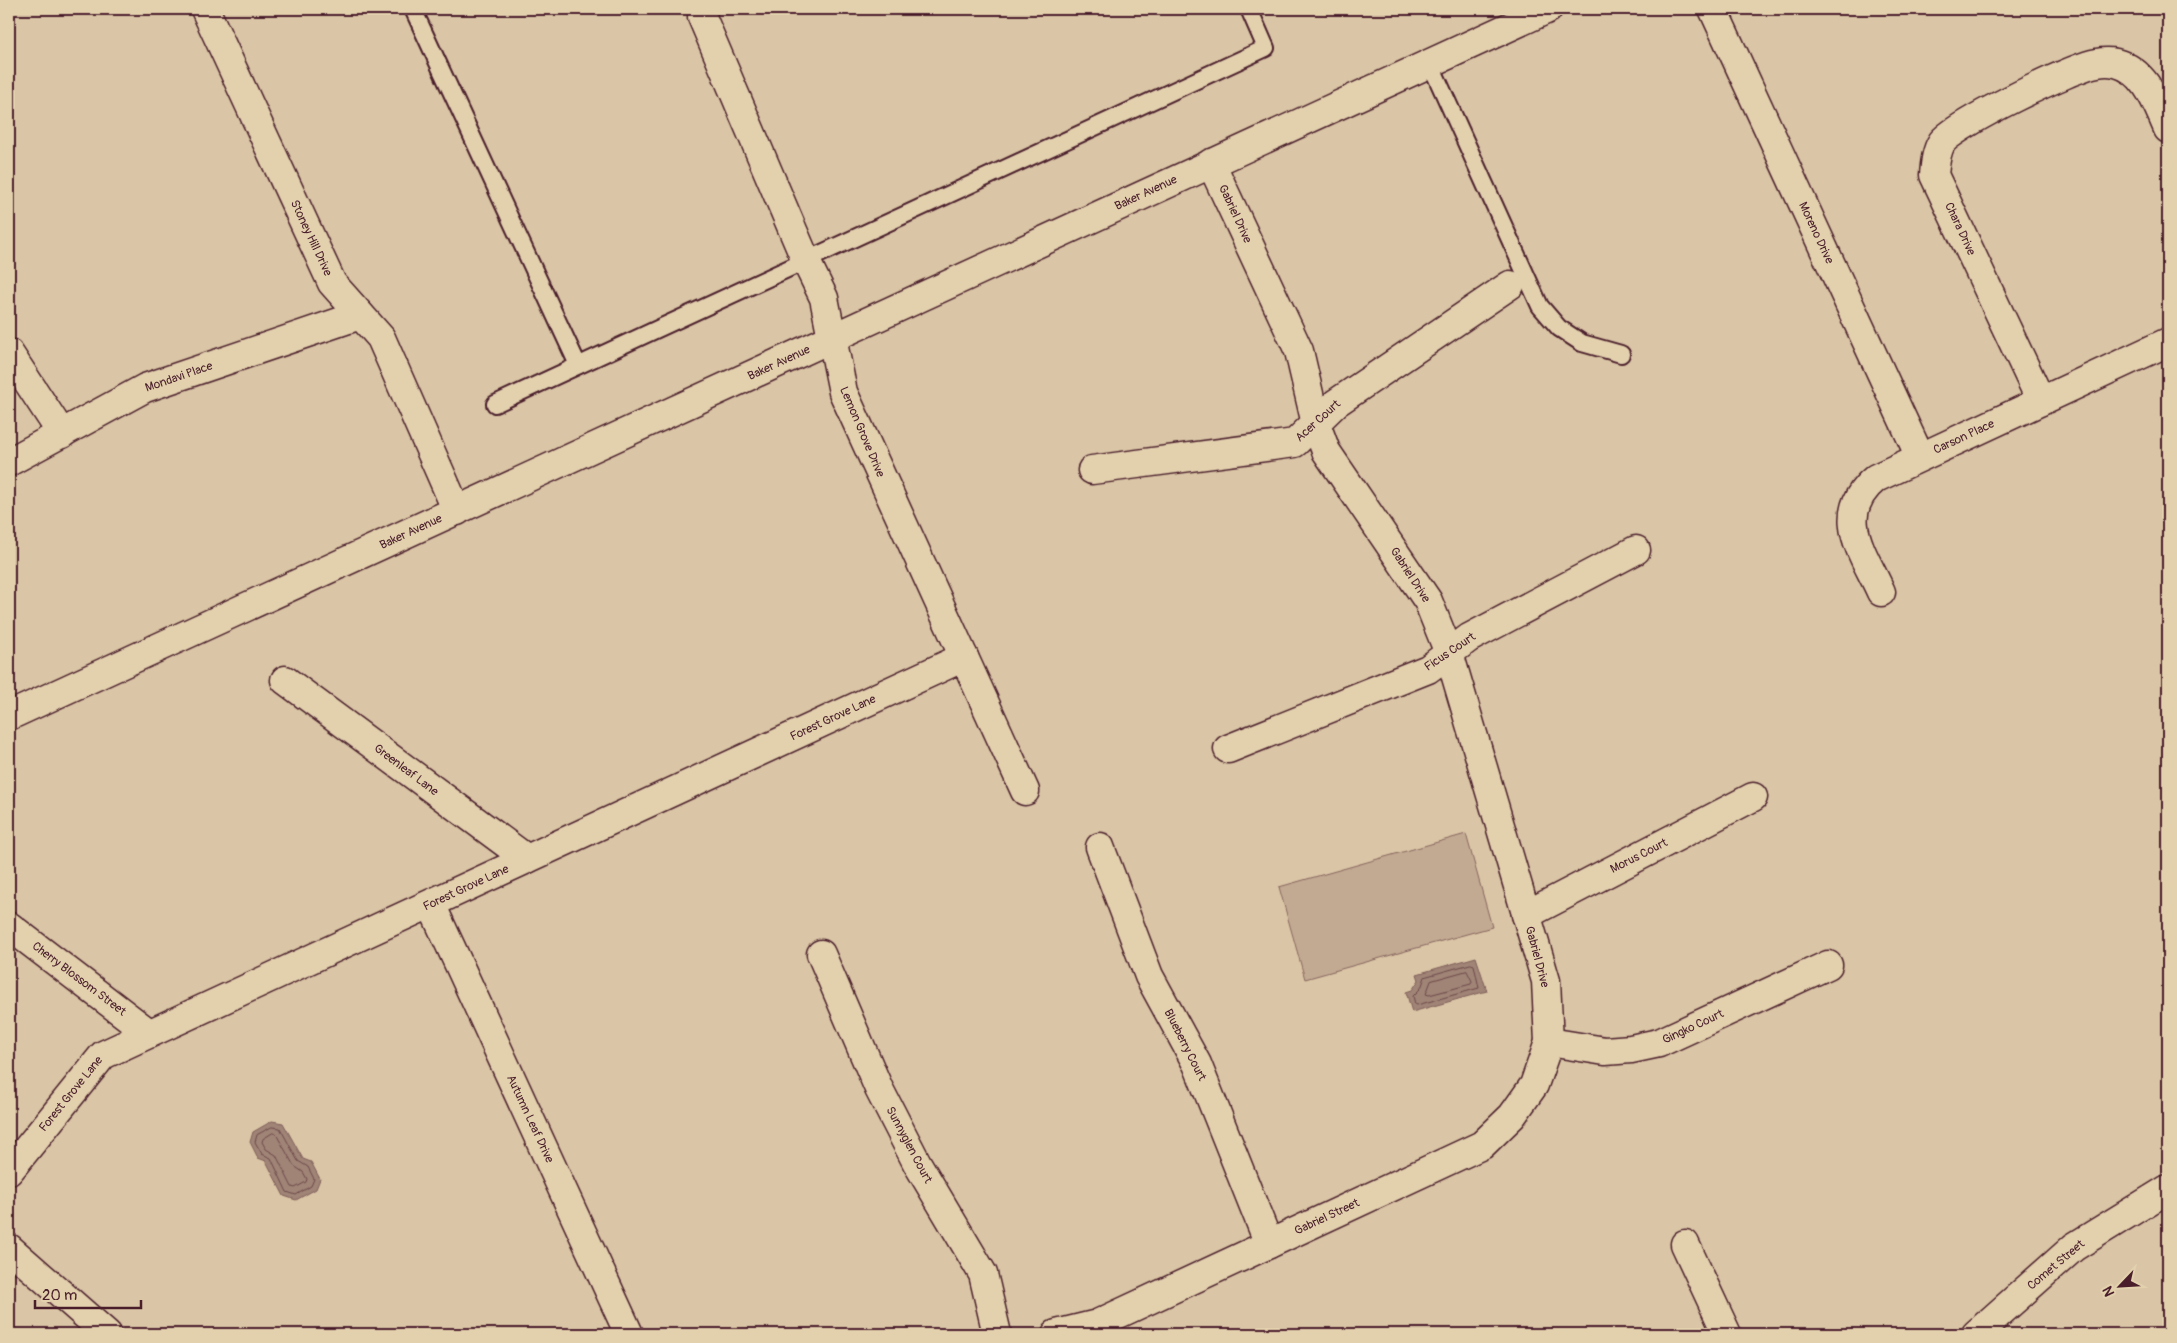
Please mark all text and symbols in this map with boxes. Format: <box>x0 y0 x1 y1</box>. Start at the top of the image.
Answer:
street label: Baker Avenue <box>1112 172 1180 214</box>
street label: Gabriel Drive <box>1215 182 1255 246</box>
street label: Stoney Hill Drive <box>287 198 335 279</box>
street label: Moreno Drive <box>1795 200 1837 266</box>
street label: Chara Drive <box>1941 200 1979 258</box>
street label: Baker Avenue <box>745 342 813 384</box>
street label: Mondavi Place <box>143 358 215 396</box>
street label: Lemon Grove Drive <box>836 384 888 480</box>
street label: Acer Court <box>1292 397 1344 445</box>
street label: Carson Place <box>1931 416 1997 458</box>
street label: Baker Avenue <box>377 511 445 553</box>
street label: Gabriel Drive <box>1387 545 1433 606</box>
street label: Ficus Court <box>1422 629 1479 675</box>
street label: Forest Grove Lane <box>788 692 878 744</box>
street label: Greenleaf Lane <box>371 741 441 799</box>
street label: Morus Court <box>1608 835 1670 877</box>
street label: Forest Grove Lane <box>421 862 511 914</box>
street label: Gabriel Drive <box>1522 925 1552 989</box>
street label: Cherry Blossom Street <box>29 939 129 1019</box>
street label: Gingko Court <box>1660 1006 1726 1048</box>
street label: Blueberry Court <box>1160 1007 1210 1084</box>
street label: Forest Grove Lane <box>36 1053 106 1135</box>
street label: Autumn Leaf Drive <box>503 1073 557 1165</box>
street label: Sunnyglen Court <box>883 1104 936 1186</box>
street label: Gabriel Street <box>1292 1195 1362 1239</box>
street label: Comet Street <box>2024 1237 2088 1293</box>
north arrow <box>2094 1260 2144 1310</box>
scale bar <box>35 1278 141 1310</box>
text: N <box>2099 1283 2118 1299</box>
text: 20 m <box>42 1286 77 1305</box>

